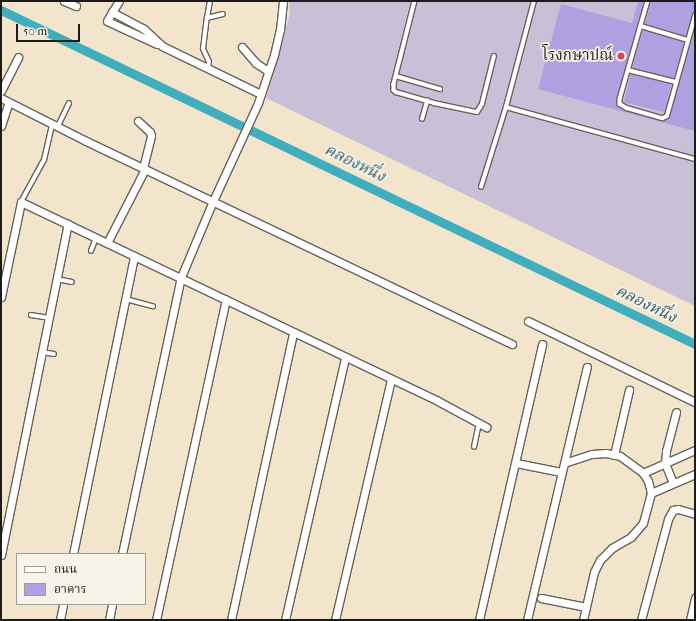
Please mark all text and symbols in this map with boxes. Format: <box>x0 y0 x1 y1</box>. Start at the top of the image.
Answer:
scale bar <box>18 16 82 42</box>
text: 50 m <box>23 24 47 38</box>
place label: โรงกษาปณ์ <box>542 47 613 65</box>
marker: โรงกษาปณ์ <box>616 51 626 61</box>
water label: คลองหนึ่ง <box>321 140 389 186</box>
water label: คลองหนึ่ง <box>612 281 680 327</box>
legend <box>16 553 146 605</box>
text: ถนน <box>54 562 77 576</box>
text: อาคาร <box>54 582 86 596</box>

